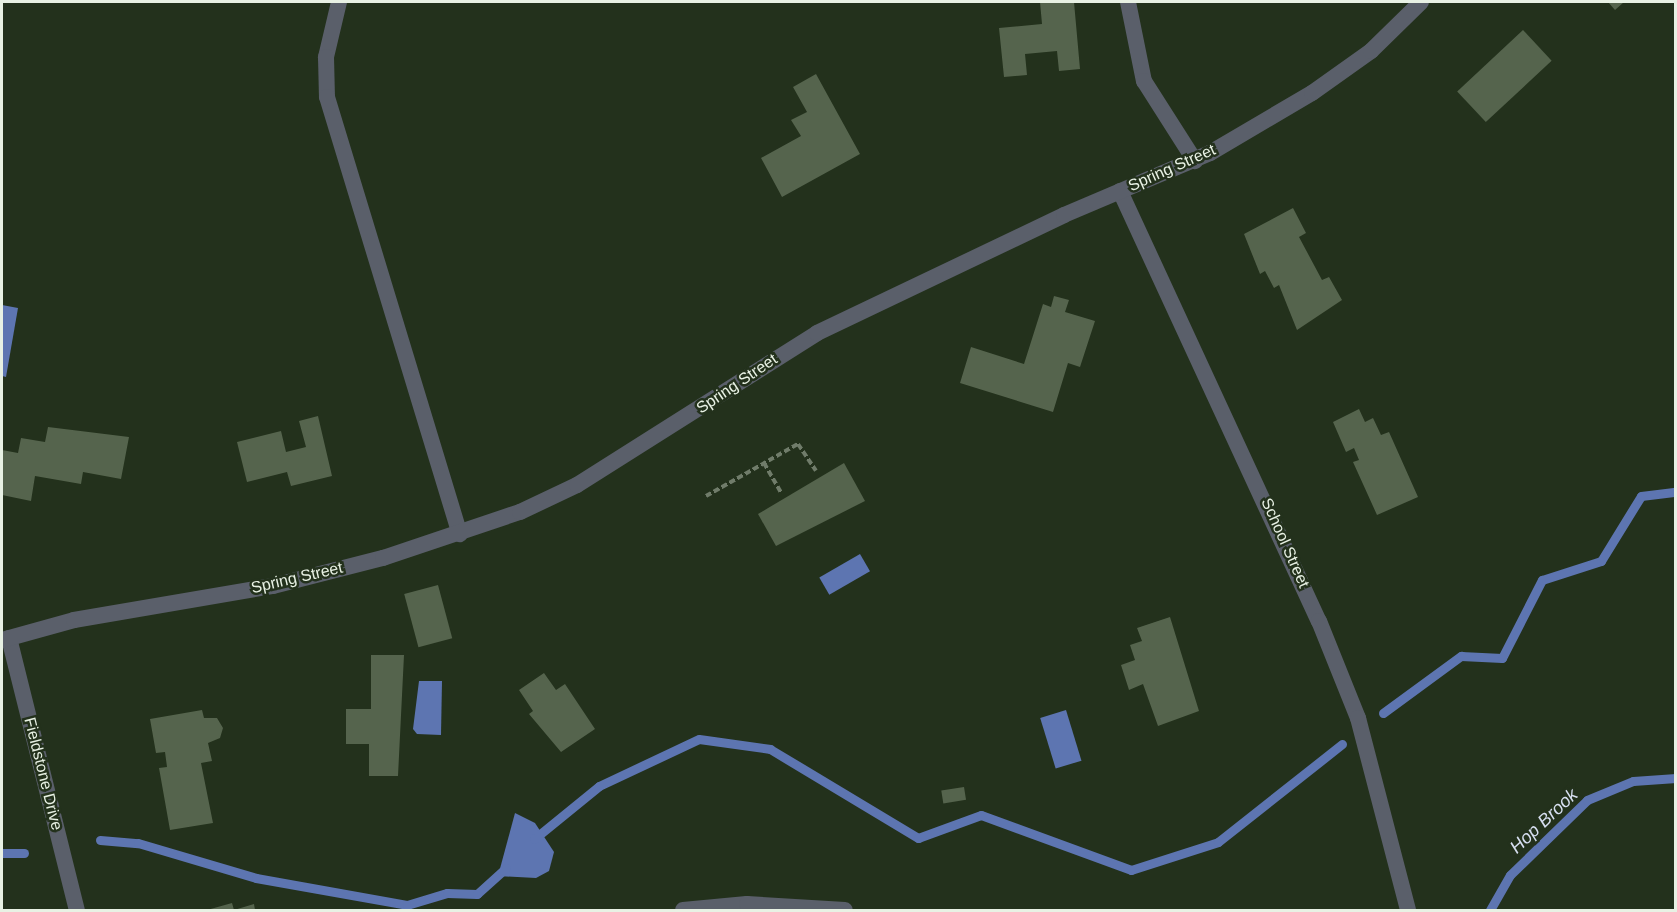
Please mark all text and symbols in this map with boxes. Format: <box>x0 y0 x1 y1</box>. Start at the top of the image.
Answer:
street label: Spring Street <box>1125 140 1219 196</box>
street label: Spring Street <box>693 350 781 418</box>
street label: School Street <box>1257 495 1313 591</box>
street label: Spring Street <box>249 558 345 598</box>
street label: Fieldstone Drive <box>20 716 66 832</box>
water label: Hop Brook <box>1506 784 1582 858</box>

